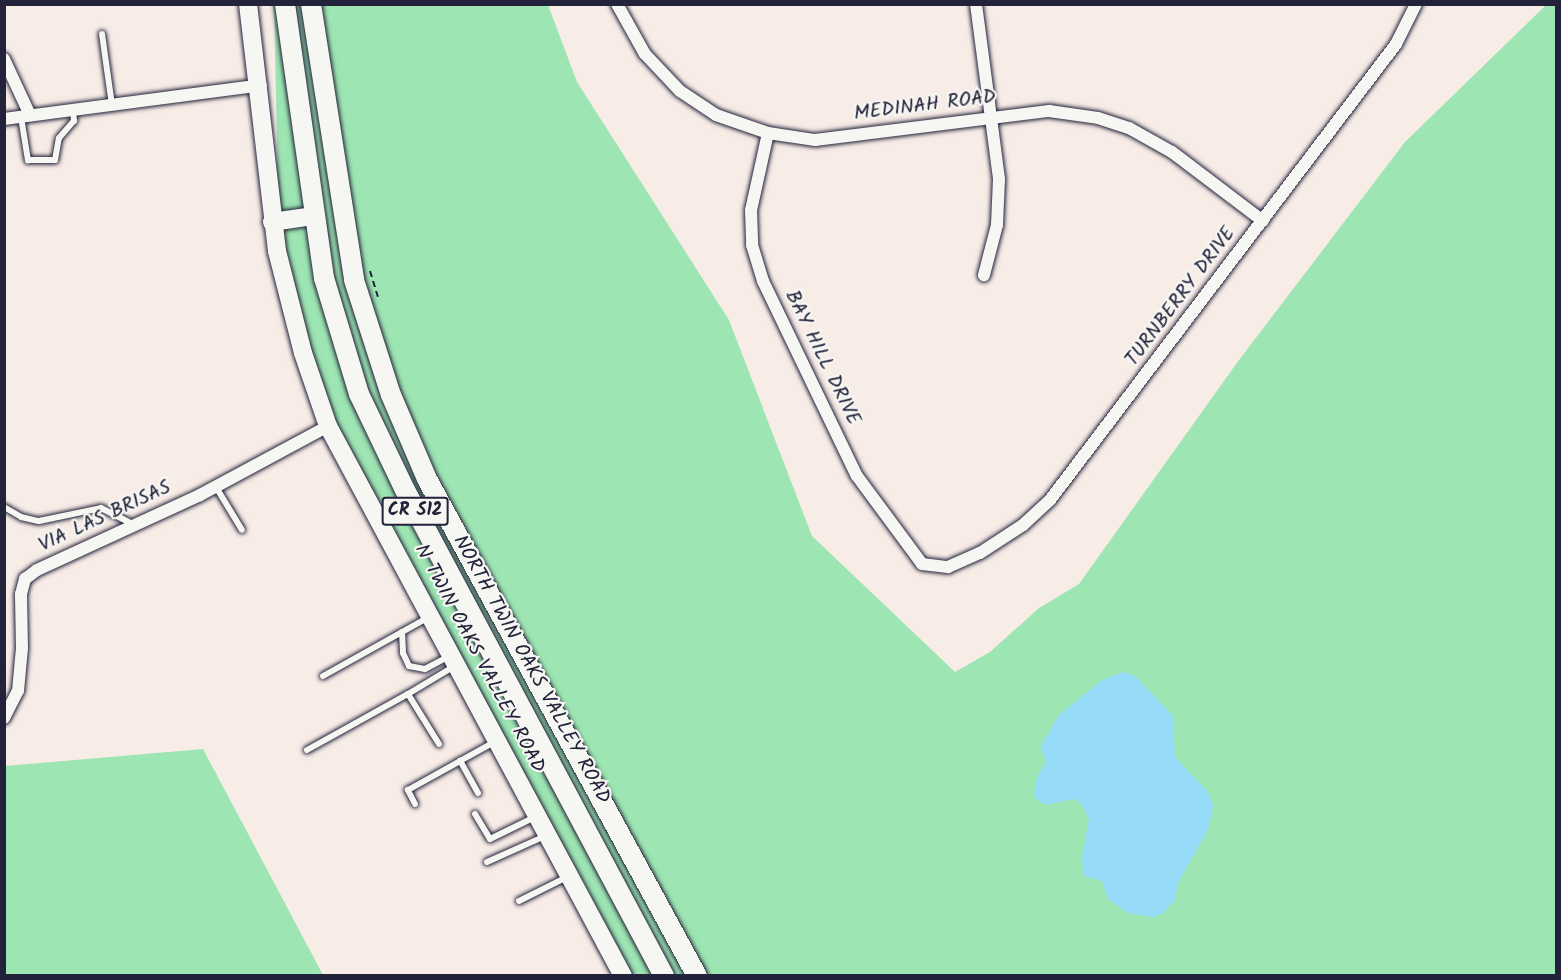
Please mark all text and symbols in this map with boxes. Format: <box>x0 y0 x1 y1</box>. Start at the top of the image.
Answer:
street label: MEDINAH ROAD <box>853 85 997 127</box>
street label: TURNBERRY DRIVE <box>1121 223 1241 371</box>
street label: BAY HILL DRIVE <box>779 287 865 429</box>
street label: VIA LAS BRISAS <box>35 476 175 558</box>
road number: CR S12 <box>380 496 450 526</box>
street label: NORTH TWIN OAKS VALLEY ROAD <box>447 531 615 809</box>
street label: N TWIN OAKS VALLEY ROAD <box>408 541 550 777</box>

